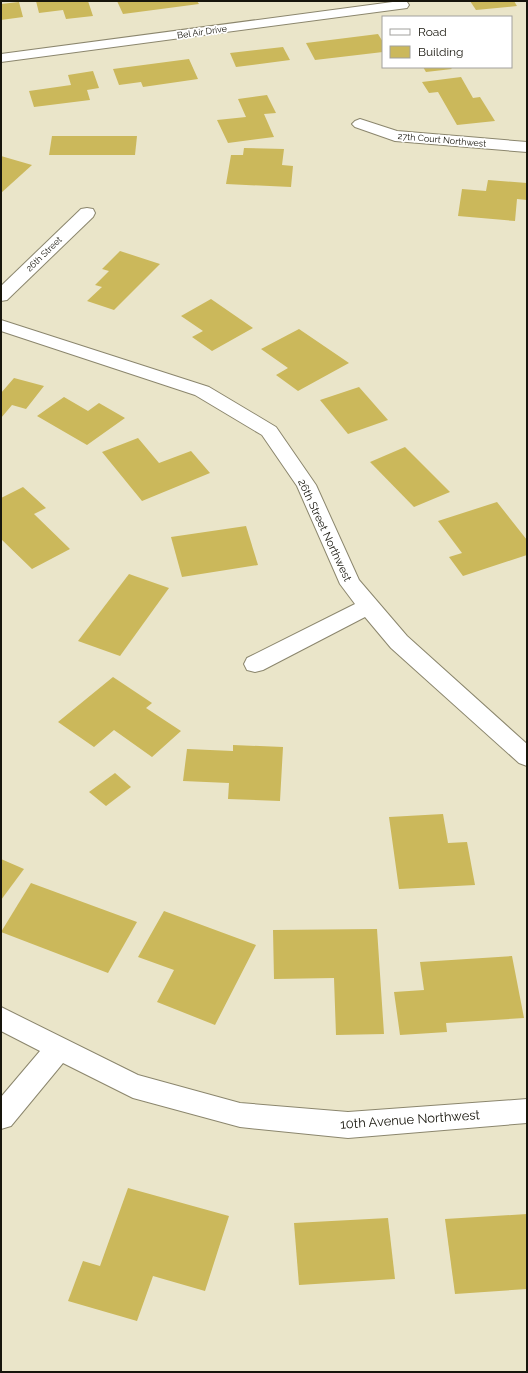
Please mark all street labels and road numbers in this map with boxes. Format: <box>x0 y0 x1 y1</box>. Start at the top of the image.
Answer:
street label: Bel Air Drive <box>176 23 228 40</box>
street label: 27th Court Northwest <box>397 131 487 149</box>
street label: 26th Street <box>24 235 64 273</box>
street label: 26th Street Northwest <box>295 477 354 584</box>
street label: 10th Avenue Northwest <box>340 1107 481 1132</box>

